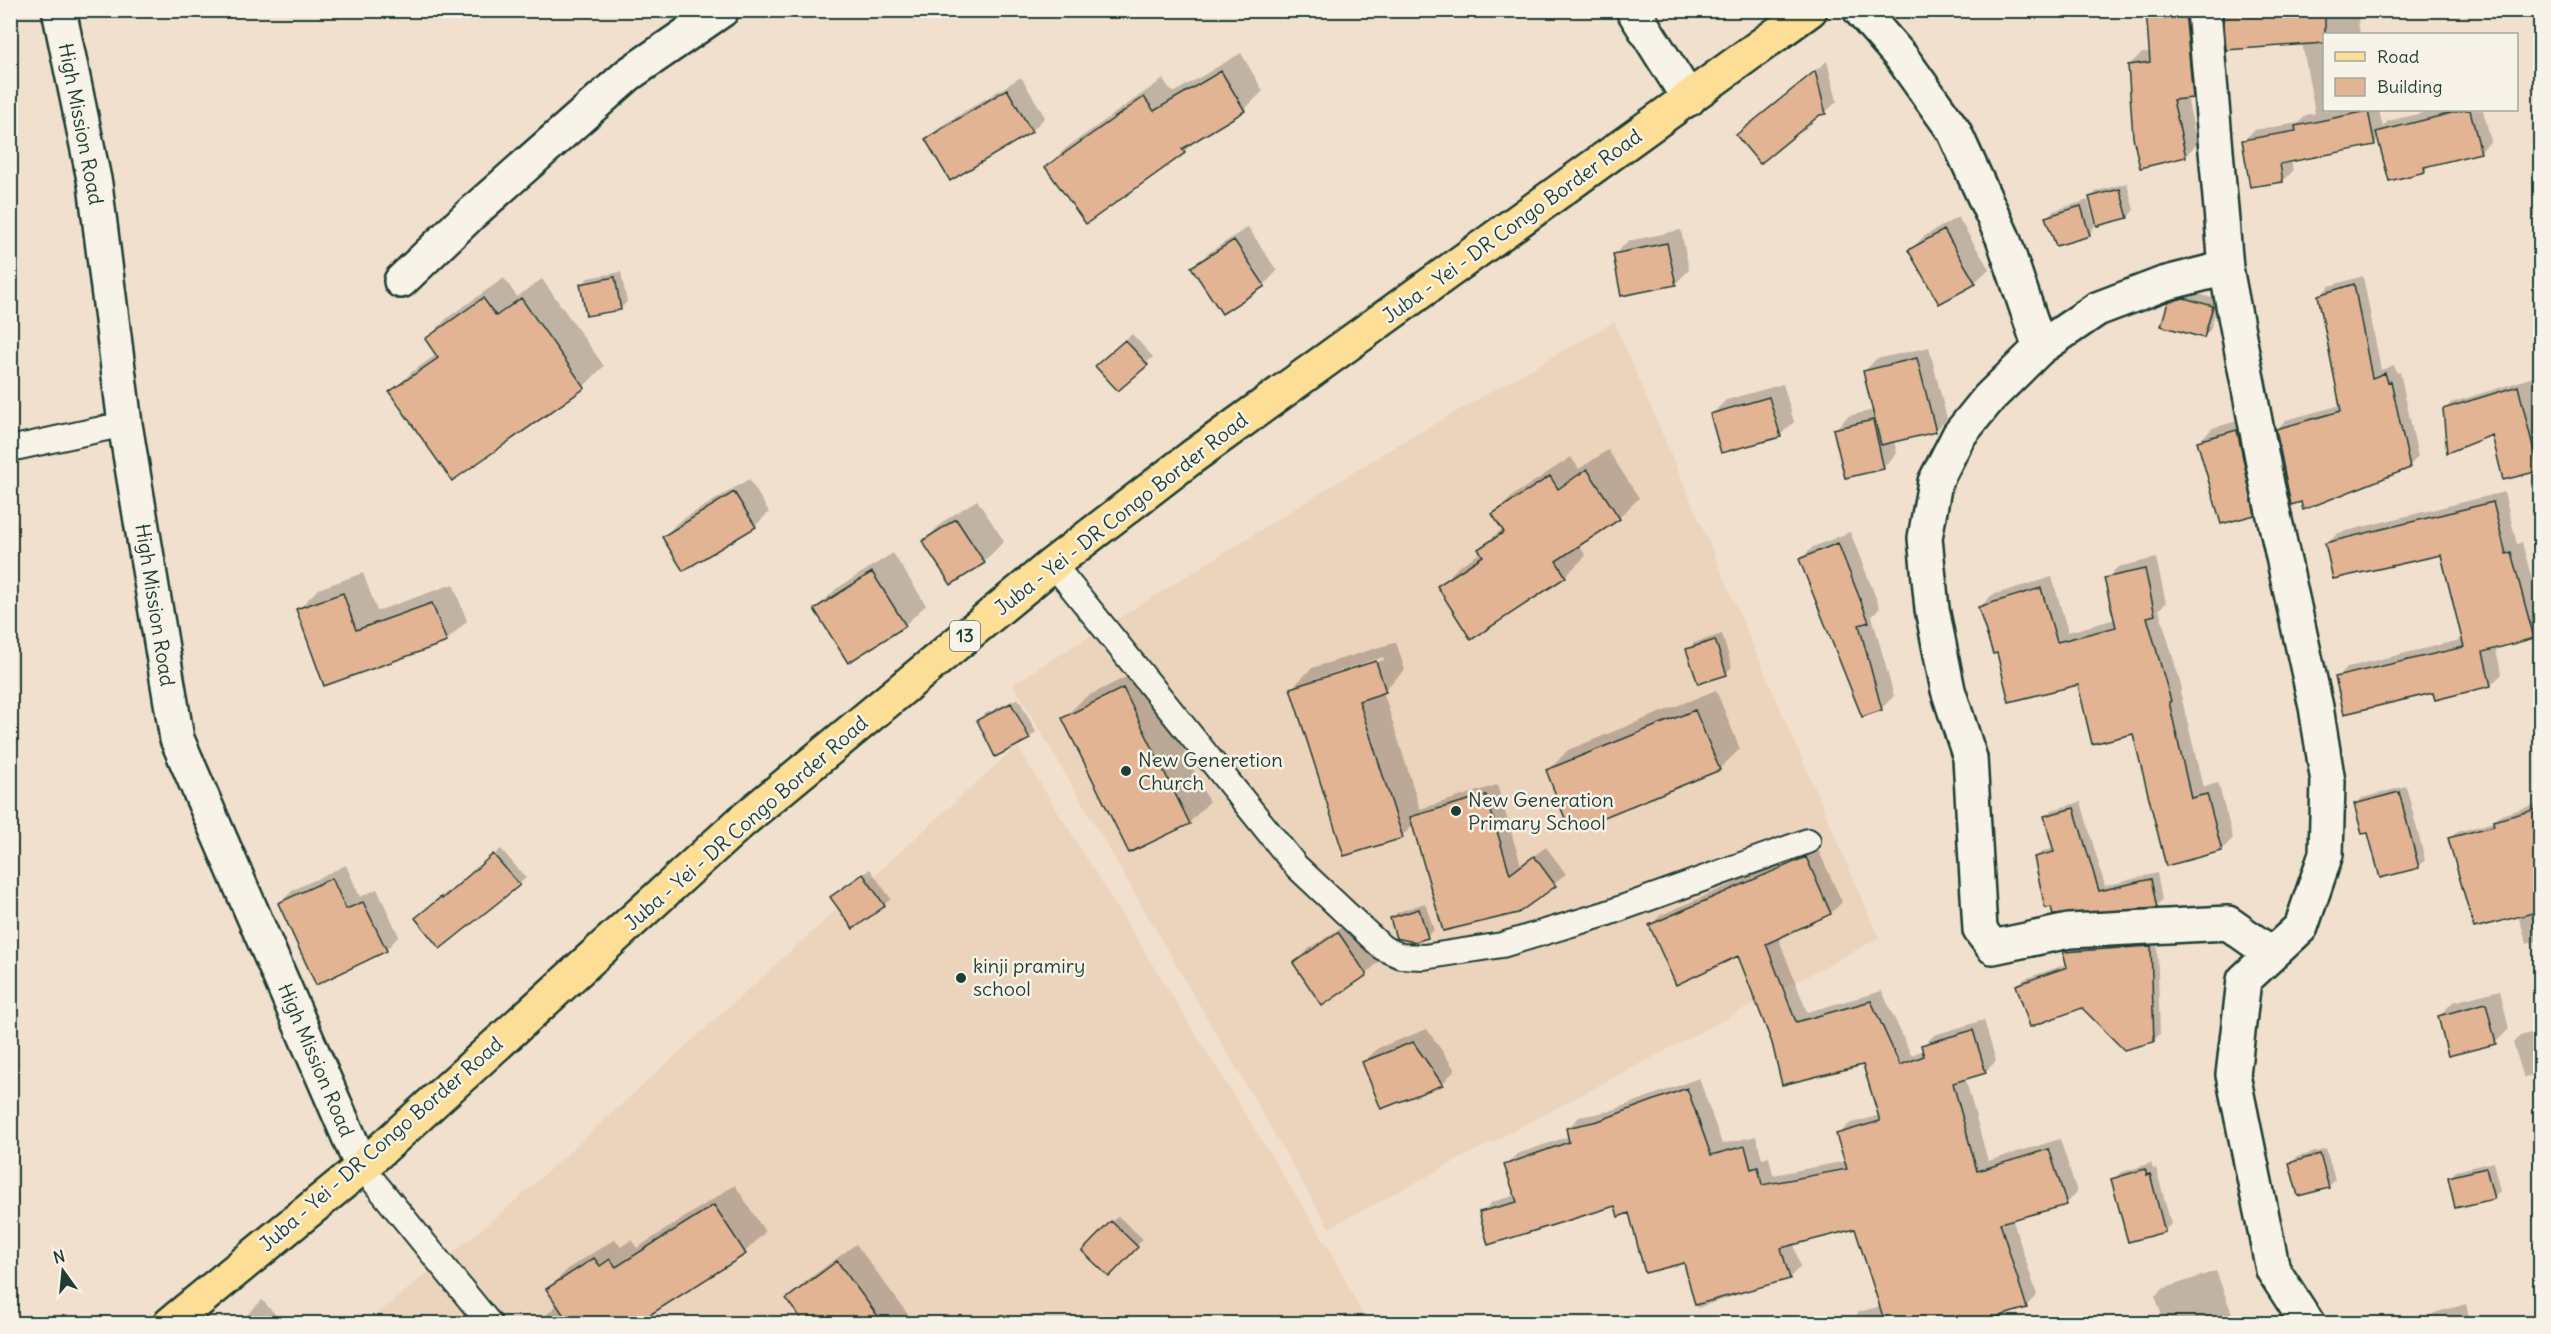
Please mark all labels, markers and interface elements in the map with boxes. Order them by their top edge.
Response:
legend [2323,33,2518,111]
street label: High Mission Road [54,41,109,207]
text: Road [2377,45,2420,68]
text: Building [2377,75,2442,98]
street label: Juba - Yei - DR Congo Border Road [1377,123,1646,328]
street label: Juba - Yei - DR Congo Border Road [989,407,1252,620]
street label: High Mission Road [130,522,181,688]
road number: 13 [950,621,980,651]
street label: Juba - Yei - DR Congo Border Road [619,710,873,935]
place label: New Generetion Church [1138,747,1283,795]
marker: New Generetion Church [1119,764,1133,778]
place label: New Generation Primary School [1468,787,1614,835]
marker: New Generation Primary School [1449,804,1463,818]
place label: kinji pramiry school [973,953,1085,1001]
marker: kinji pramiry school [954,971,968,985]
street label: High Mission Road [273,979,360,1140]
street label: Juba - Yei - DR Congo Border Road [254,1031,508,1256]
north arrow [33,1241,93,1301]
text: N [51,1245,67,1268]

